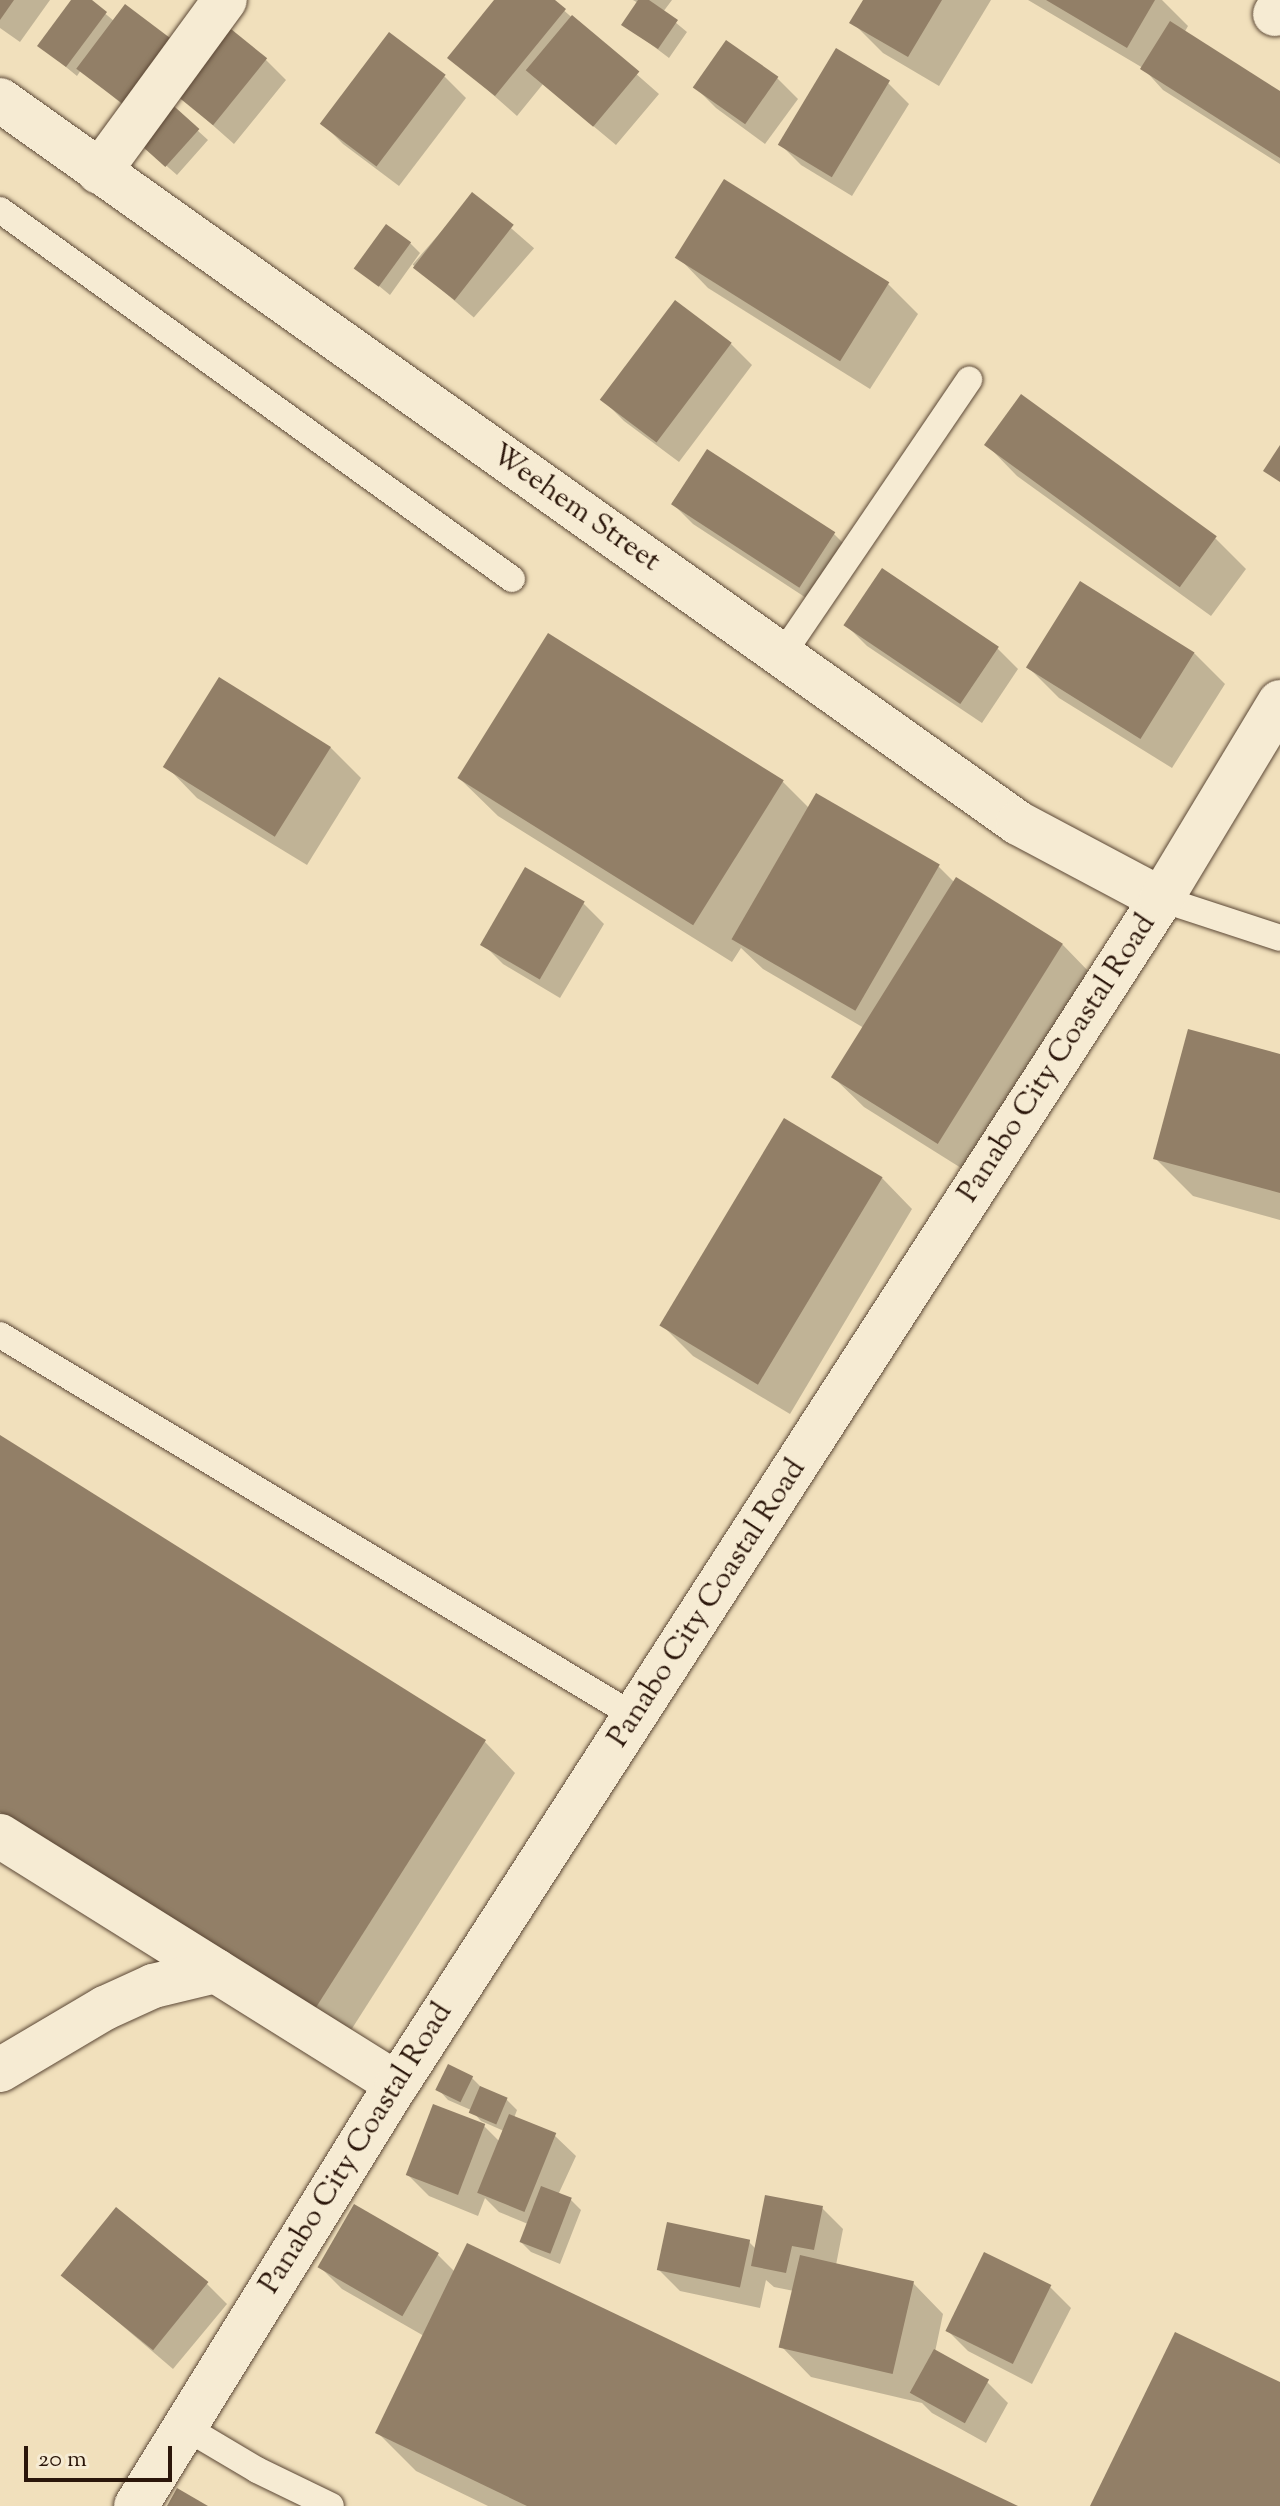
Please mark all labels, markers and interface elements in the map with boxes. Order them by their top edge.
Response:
street label: Weehem Street [484,437,666,581]
street label: Panabo City Coastal Road [951,908,1165,1210]
street label: Panabo City Coastal Road [601,1453,815,1755]
street label: Panabo City Coastal Road [253,1997,461,2301]
scale bar [28,2430,176,2480]
text: 20 m [38,2443,87,2477]

